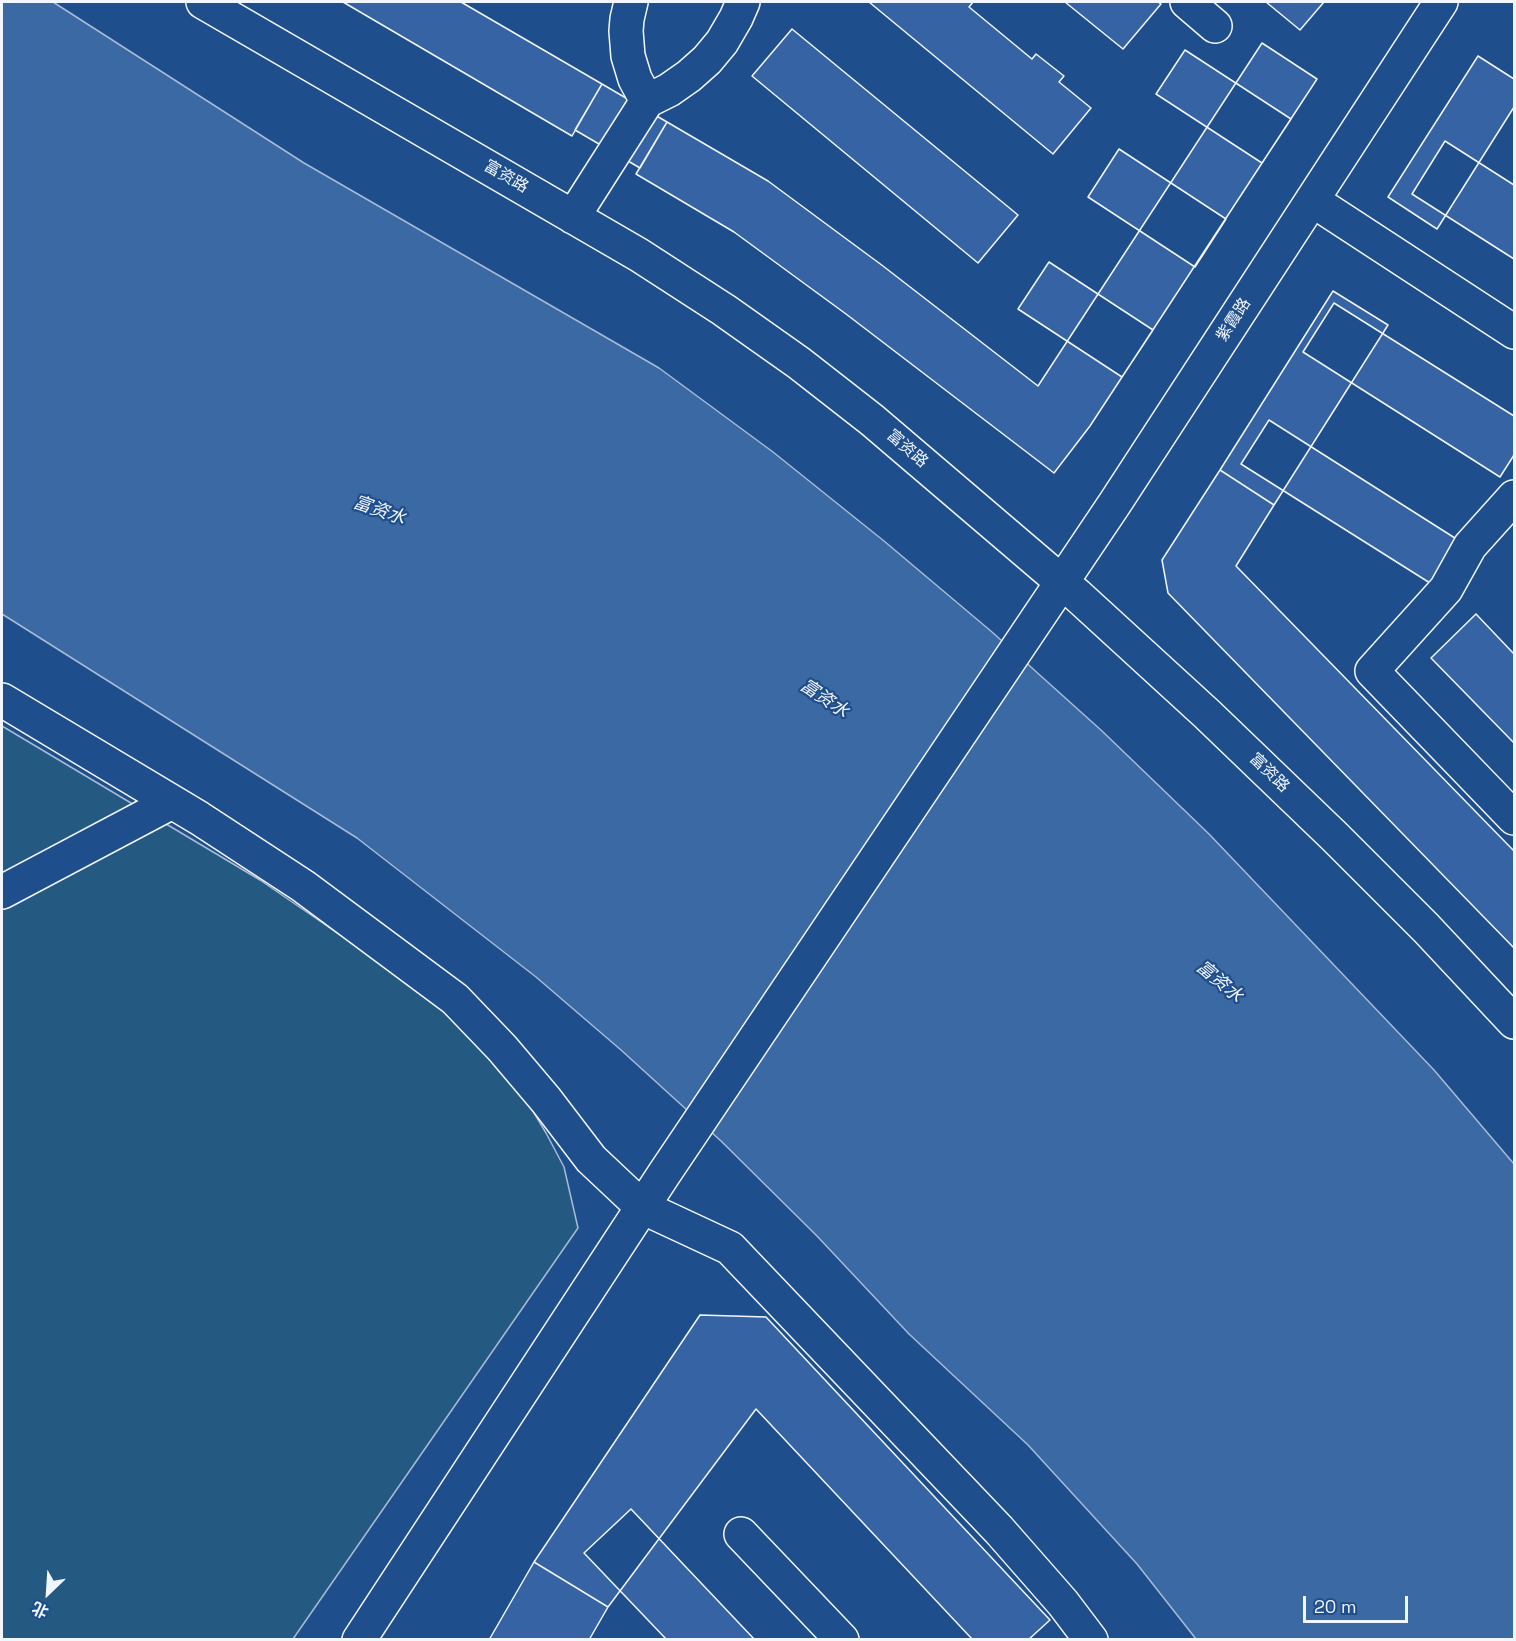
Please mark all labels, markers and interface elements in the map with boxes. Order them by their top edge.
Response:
street label: 富资路 [480,157,532,197]
street label: 紫霞路 [1213,295,1255,345]
street label: 富资路 [883,426,931,472]
water label: 富资水 [350,492,408,530]
water label: 富资水 [796,675,852,723]
street label: 富资路 [1245,749,1293,797]
water label: 富资水 [1191,956,1247,1008]
north arrow [18,1563,78,1623]
scale bar [1306,1584,1411,1622]
text: 20 m [1314,1595,1357,1618]
text: 北 [28,1597,52,1623]

